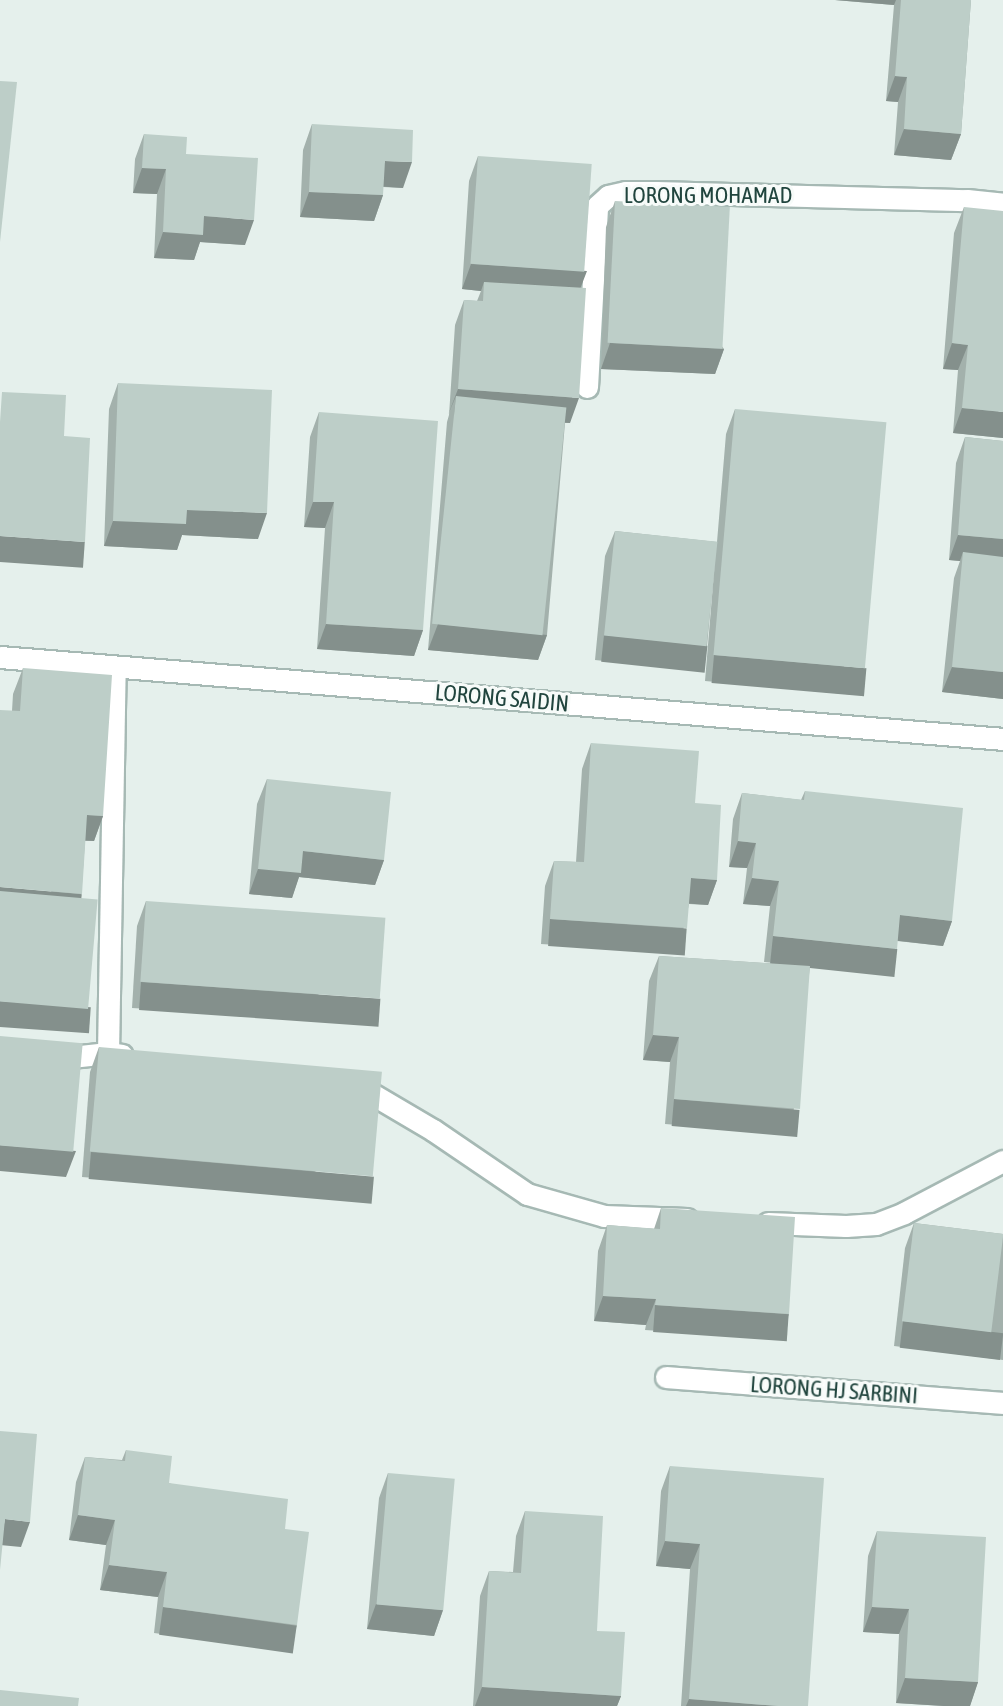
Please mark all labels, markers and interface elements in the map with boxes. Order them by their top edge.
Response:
street label: LORONG MOHAMAD [624,181,792,209]
street label: LORONG SAIDIN [434,678,570,718]
street label: LORONG HJ SARBINI [749,1370,919,1410]

